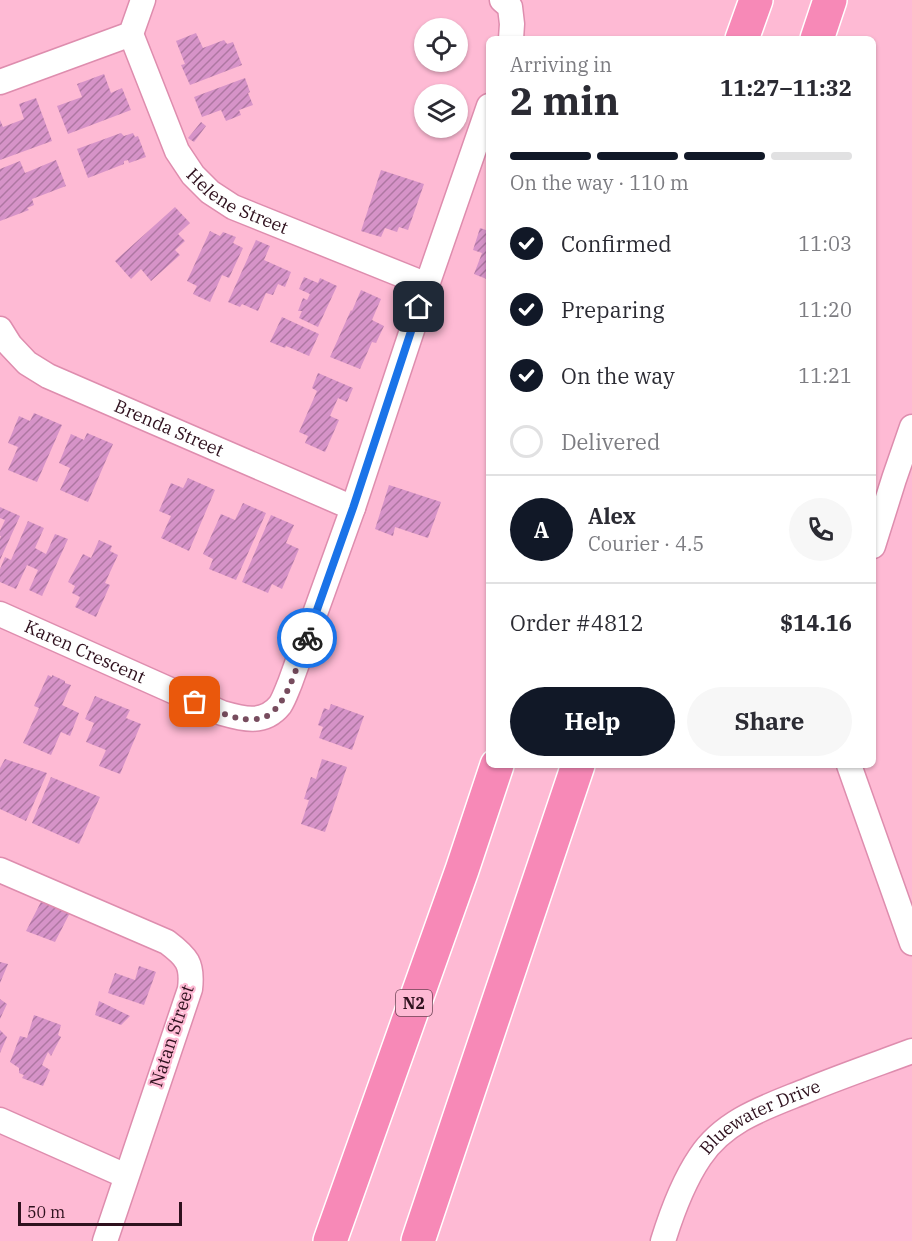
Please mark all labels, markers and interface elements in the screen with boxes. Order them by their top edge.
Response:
map controls [414,18,468,138]
button: locate [414,18,468,72]
text: Arriving in [510,51,612,78]
text: 11:27–11:32 [720,73,852,102]
text: 2 min [510,75,619,126]
button: layers [414,84,468,138]
street label: Helene Street [182,163,292,239]
text: On the way · 110 m [510,169,689,196]
icon: check [510,227,543,260]
text: Confirmed [561,229,672,258]
text: 11:03 [798,230,852,257]
pin [393,281,444,332]
icon: home [402,290,435,323]
icon: check [510,293,543,326]
text: Preparing [561,295,665,324]
text: 11:20 [798,296,852,323]
icon: check [510,359,543,392]
text: On the way [561,361,675,390]
text: 11:21 [798,362,852,389]
street label: Brenda Street [111,394,227,462]
text: Delivered [561,427,660,456]
button: phone [789,498,852,561]
text: Alex [588,501,636,530]
text: A [534,515,549,544]
text: Courier · 4.5 [588,530,704,557]
courier [277,608,337,668]
text: Order #4812 [510,608,644,637]
text: $14.16 [780,608,852,637]
street label: Karen Crescent [21,614,149,688]
icon: bike [291,622,324,655]
pin [169,676,220,727]
icon: bag [178,685,211,718]
button: Help [510,687,675,756]
button: Share [687,687,852,756]
street label: Natan Street [144,982,199,1090]
road number: N2 [396,990,432,1016]
street label: Bluewater Drive [694,1074,824,1159]
scale bar [18,1199,182,1226]
text: 50 m [27,1202,65,1222]

